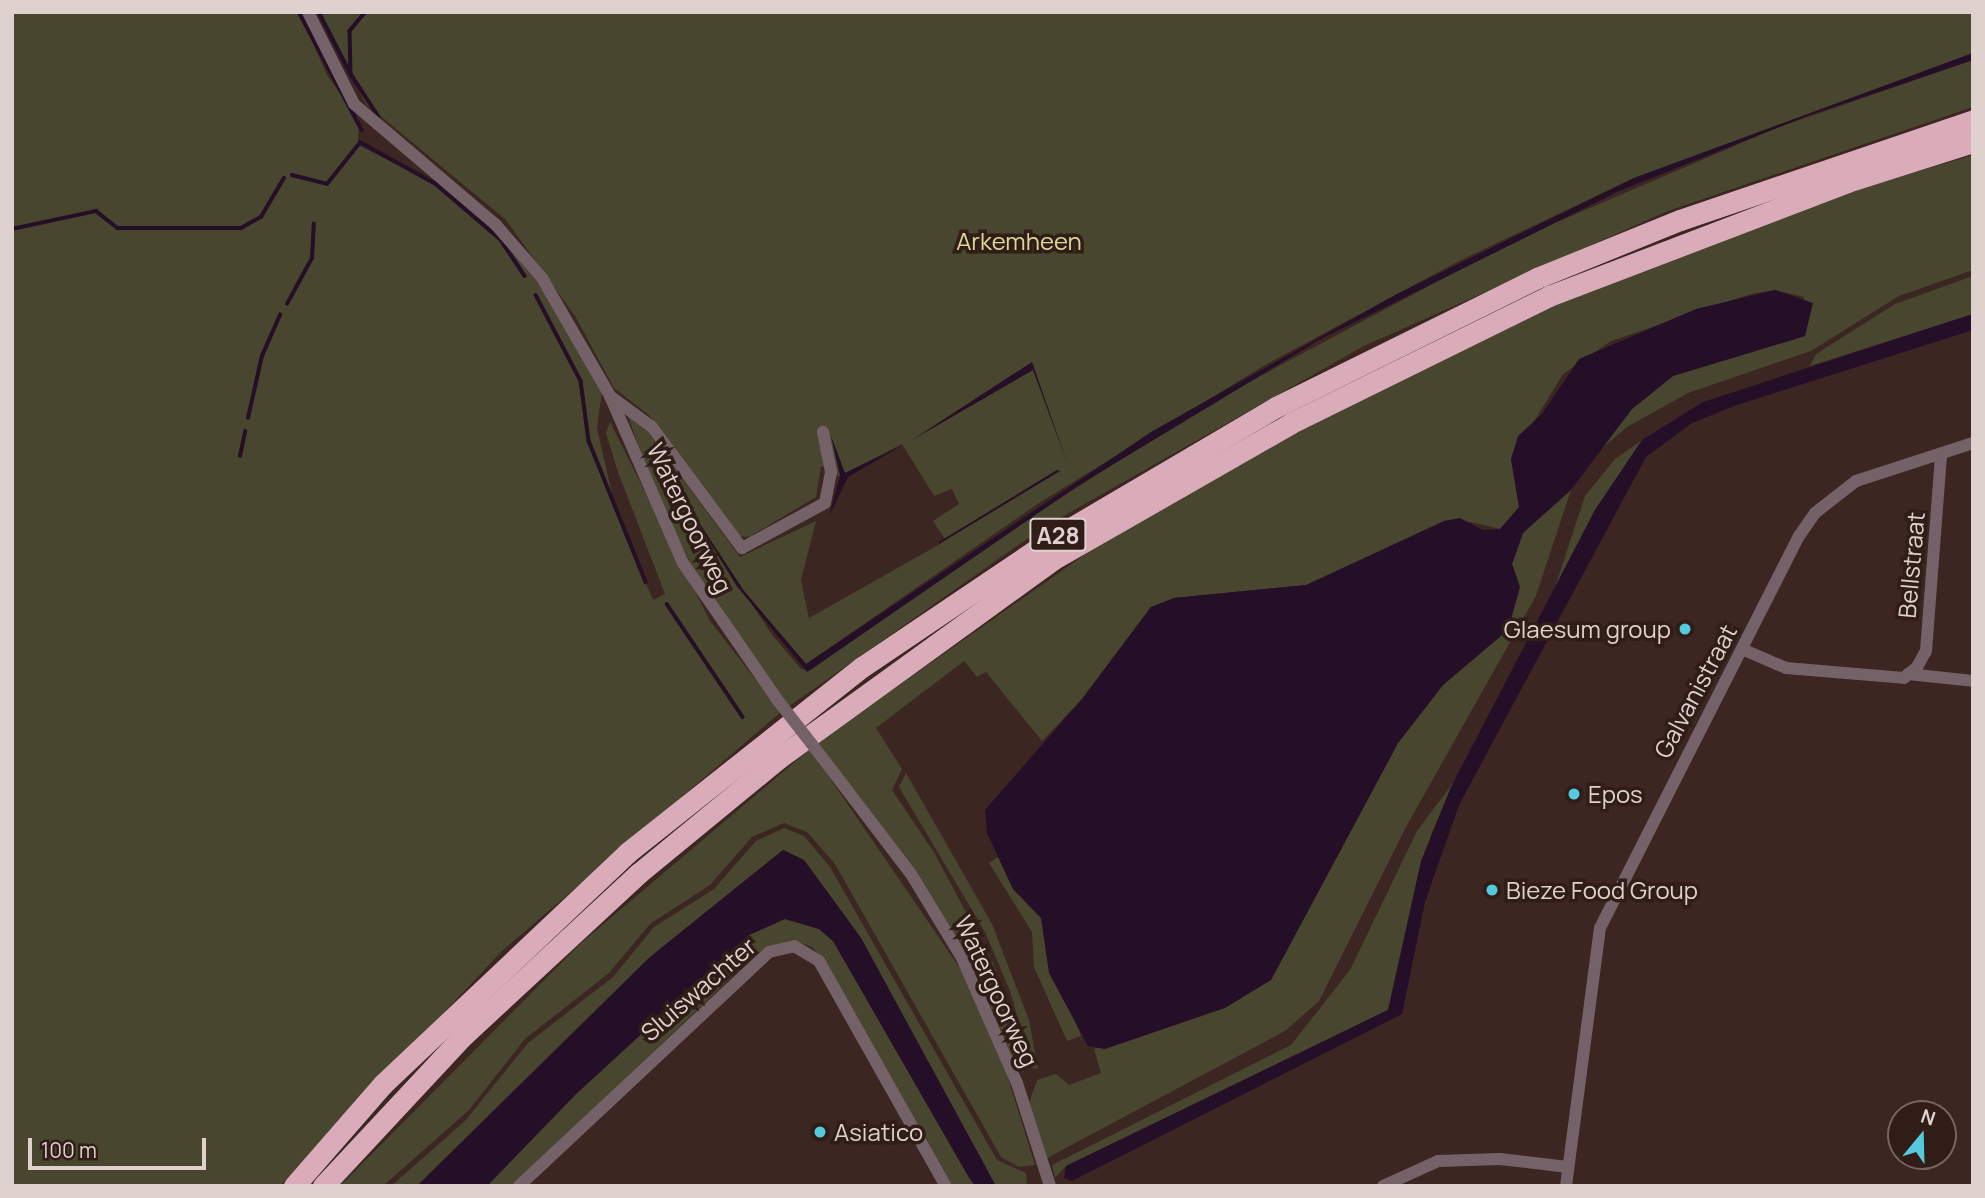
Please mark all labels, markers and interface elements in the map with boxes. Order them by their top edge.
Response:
park label: Arkemheen [956,227,1082,255]
street label: Watergoorweg [641,438,739,598]
street label: Bellstraat [1892,511,1930,619]
road number: A28 [1028,516,1088,554]
place label: Glaesum group [1504,615,1671,643]
street label: Galvanistraat [1648,619,1742,763]
marker: Glaesum group [1677,621,1693,637]
place label: Epos [1588,780,1643,808]
marker: Epos [1566,786,1582,802]
place label: Bieze Food Group [1506,876,1698,904]
marker: Bieze Food Group [1484,882,1500,898]
street label: Watergoorweg [949,911,1045,1071]
street label: Sluiswachter [635,931,761,1047]
north arrow [1887,1100,1957,1170]
text: N [1917,1103,1939,1132]
place label: Asiatico [834,1118,923,1146]
scale bar [32,1124,210,1168]
marker: Asiatico [812,1124,828,1140]
text: 100 m [41,1136,97,1164]

